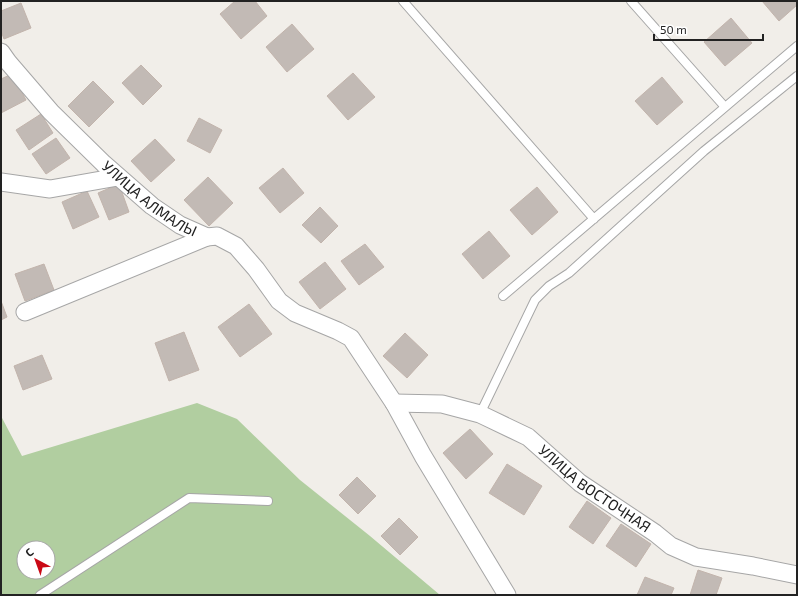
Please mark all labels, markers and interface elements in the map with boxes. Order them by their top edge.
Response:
scale bar [654,16,763,42]
text: 50 m [660,22,687,36]
street label: УЛИЦА АЛМАЛЫ [99,157,200,239]
street label: УЛИЦА ВОСТОЧНАЯ [535,441,654,536]
north arrow [16,540,56,580]
text: С [22,545,36,559]

